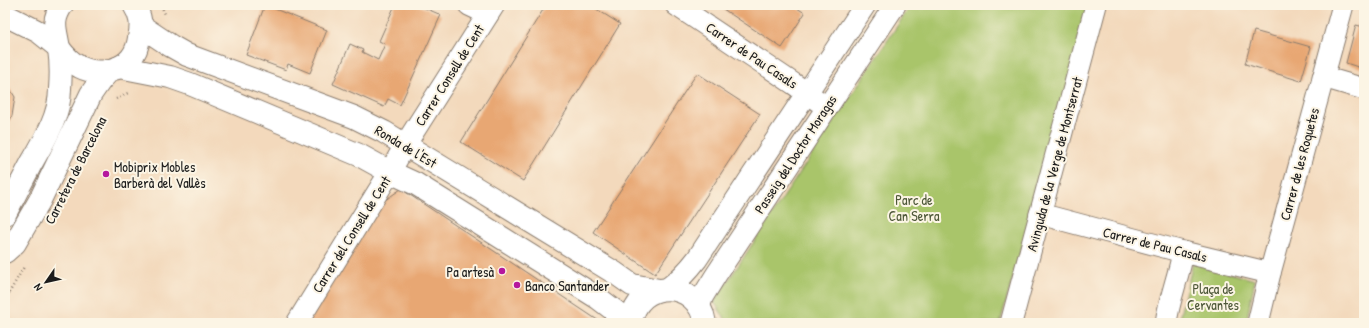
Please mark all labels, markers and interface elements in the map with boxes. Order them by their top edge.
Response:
street label: Carrer de Pau Casals [703,17,801,93]
street label: Carrer Consell de Cent [410,20,488,129]
street label: Avinguda de la Verge de Montserrat [1022,75,1087,254]
street label: Passeig del Doctor Moragas [749,91,841,218]
street label: Carrer de les Roquetes [1275,106,1324,223]
street label: Carretera de Barcelona [40,112,111,227]
street label: Ronda de l'Est [371,120,441,172]
place label: Mobiprix Mobles Barberà del Vallès [114,157,206,192]
marker: Mobiprix Mobles Barberà del Vallès [101,169,111,179]
street label: Carrer del Consell de Cent [307,172,395,296]
park label: Parc de Can Serra [889,190,940,225]
street label: Carrer de Pau Casals [1101,222,1209,266]
north arrow [26,262,66,302]
place label: Pa artesà [446,262,495,281]
marker: Pa artesà [497,266,507,276]
place label: Banco Santander [525,276,610,295]
park label: Plaça de Cervantes [1187,279,1239,314]
marker: Banco Santander [512,280,522,290]
text: N [30,281,45,294]

